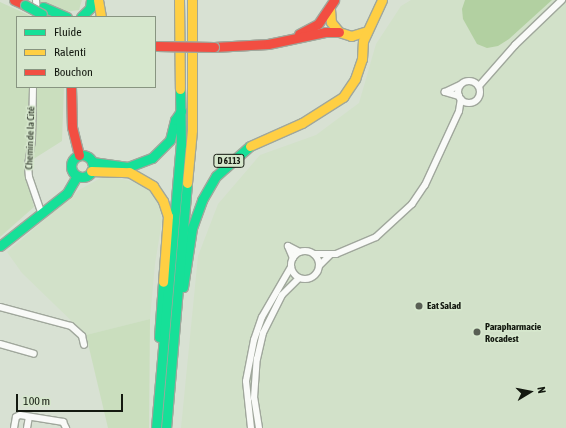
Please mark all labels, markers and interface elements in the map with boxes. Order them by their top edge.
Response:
legend [16,16,156,88]
text: Fluide [54,25,82,39]
text: Ralenti [54,45,86,59]
text: Bouchon [54,65,93,79]
street label: Chemin de la Cité [23,106,37,170]
road number: D 6113 [213,154,245,168]
place label: Eat Salad [427,300,461,312]
marker: Eat Salad [414,301,424,311]
place label: Parapharmacie Rocadest [485,320,541,344]
marker: Parapharmacie Rocadest [472,327,482,337]
north arrow [510,372,550,412]
scale bar [18,386,125,412]
text: N [535,386,548,394]
text: 100 m [23,394,50,408]

